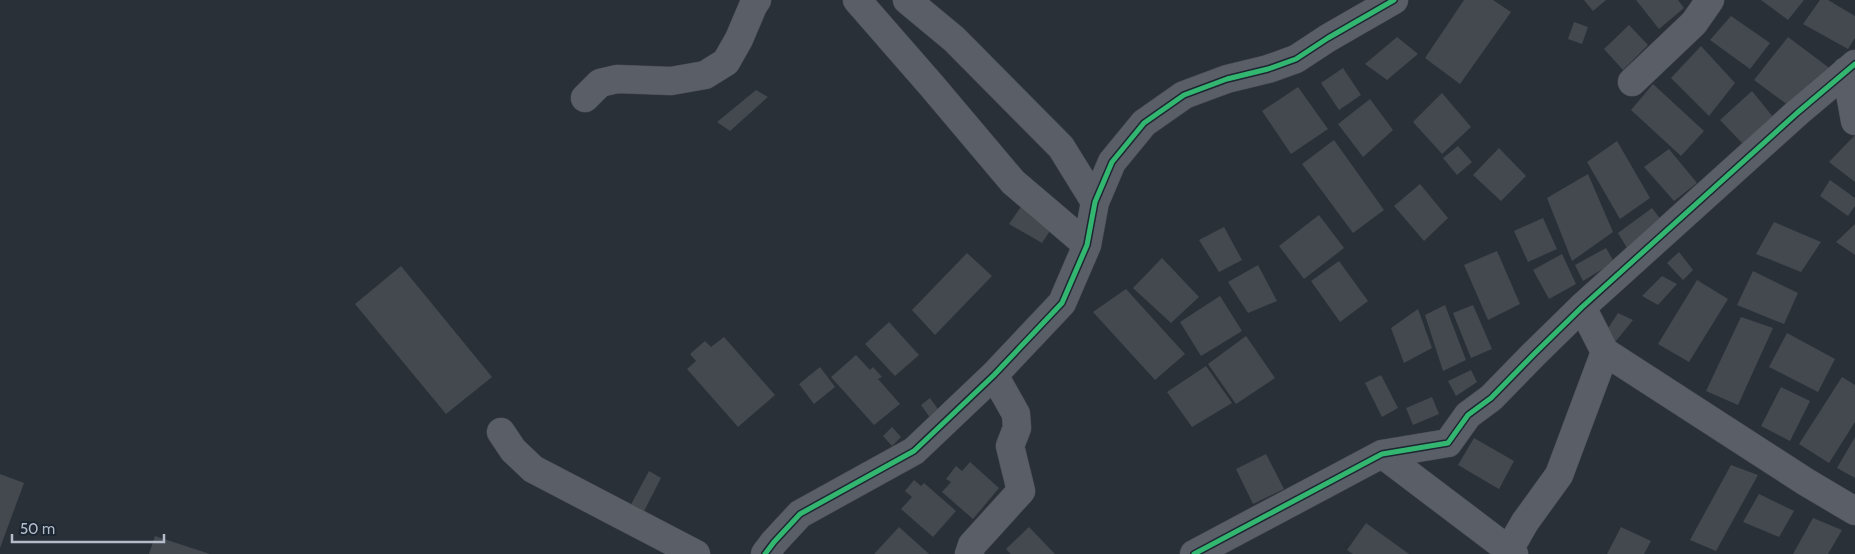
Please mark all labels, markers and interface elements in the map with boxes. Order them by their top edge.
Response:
scale bar [12,512,165,544]
text: 50 m [20,520,55,538]

